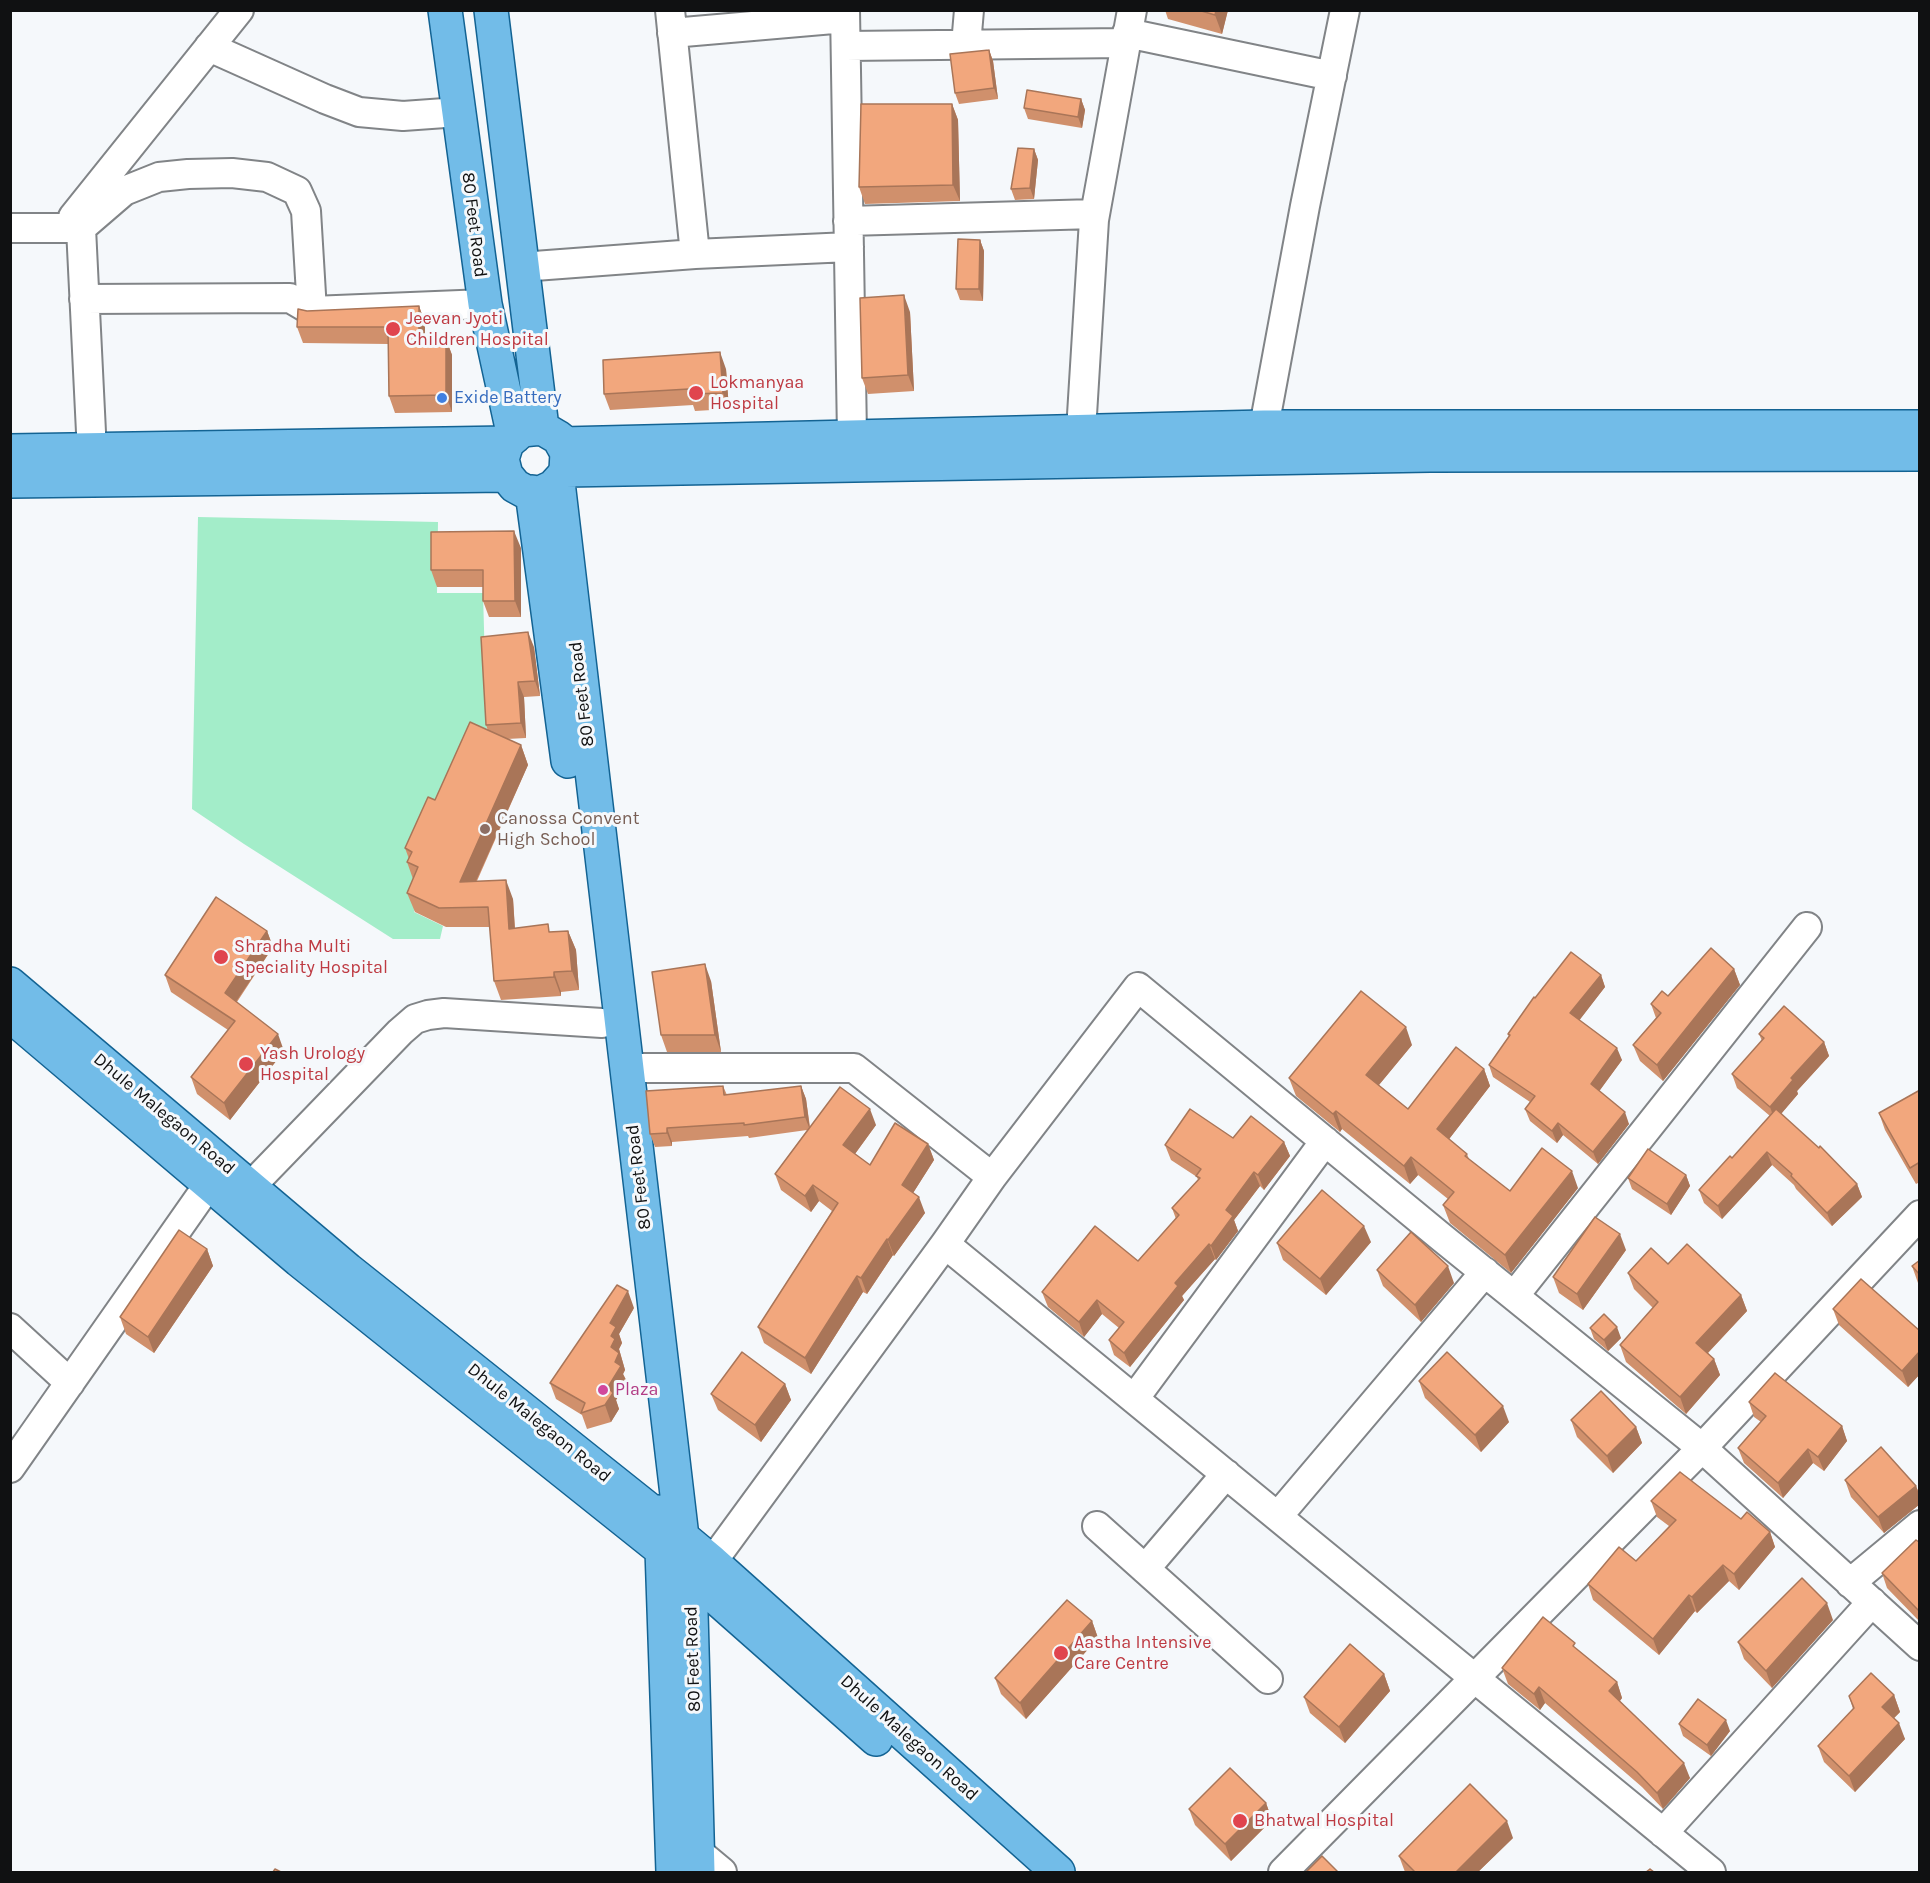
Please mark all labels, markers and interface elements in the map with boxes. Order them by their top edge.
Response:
street label: 80 Feet Road [457,171,491,279]
place label: Jeevan Jyoti Children Hospital [406,308,549,350]
marker: Jeevan Jyoti Children Hospital [384,320,402,338]
place label: Lokmanyaa Hospital [710,372,804,415]
marker: Lokmanyaa Hospital [687,384,705,402]
place label: Exide Battery [454,387,562,409]
marker: Exide Battery [435,391,449,405]
street label: 80 Feet Road [565,640,599,748]
place label: Canossa Convent High School [497,808,639,850]
marker: Canossa Convent High School [478,822,492,836]
place label: Shradha Multi Speciality Hospital [234,936,388,978]
marker: Shradha Multi Speciality Hospital [212,948,230,966]
place label: Yash Urology Hospital [260,1043,365,1086]
street label: Dhule Malegaon Road [89,1048,239,1180]
marker: Yash Urology Hospital [237,1055,255,1073]
street label: 80 Feet Road [622,1123,656,1231]
street label: Dhule Malegaon Road [463,1359,615,1487]
place label: Plaza [615,1379,658,1401]
marker: Plaza [596,1383,610,1397]
street label: 80 Feet Road [680,1606,706,1712]
place label: Aastha Intensive Care Centre [1074,1632,1211,1674]
marker: Aastha Intensive Care Centre [1052,1644,1070,1662]
street label: Dhule Malegaon Road [836,1670,982,1806]
place label: Bhatwal Hospital [1254,1810,1394,1832]
marker: Bhatwal Hospital [1231,1812,1249,1830]

